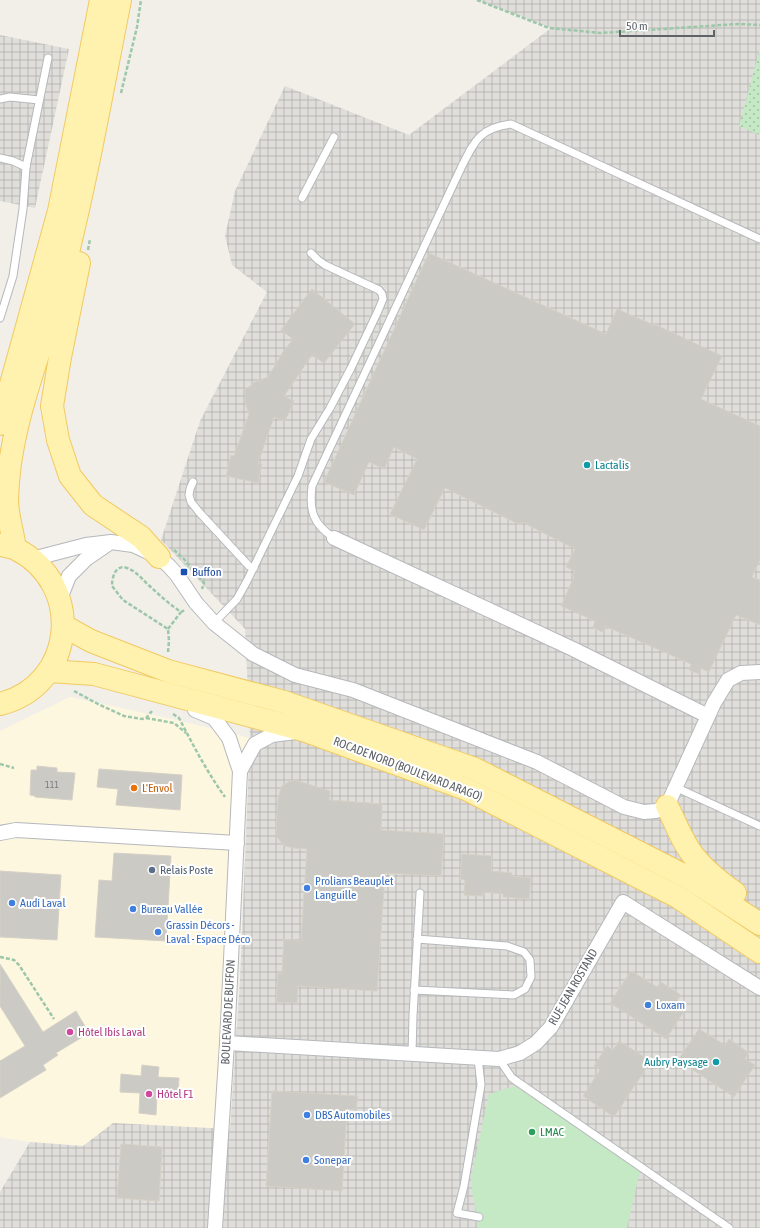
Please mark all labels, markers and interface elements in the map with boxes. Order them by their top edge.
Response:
scale bar [620,12,714,38]
text: 50 m [626,19,648,33]
place label: Lactalis [595,458,629,472]
marker: Lactalis [582,460,592,470]
place label: Buffon [192,565,221,579]
marker: Buffon [179,567,189,577]
street label: ROCADE NORD (BOULEVARD ARAGO) [332,734,485,804]
house number: 111 [45,779,59,790]
place label: L'Envol [142,781,173,795]
marker: L'Envol [129,783,139,793]
place label: Relais Poste [160,863,213,877]
marker: Relais Poste [147,865,157,875]
place label: Prolians Beauplet Languille [315,874,394,902]
marker: Prolians Beauplet Languille [302,883,312,893]
place label: Audi Laval [20,896,66,910]
marker: Audi Laval [7,898,17,908]
place label: Bureau Vallée [141,902,203,916]
marker: Bureau Vallée [128,904,138,914]
place label: Grassin Décors - Laval - Espace Déco [166,918,251,946]
marker: Grassin Décors - Laval - Espace Déco [153,927,163,937]
street label: RUE JEAN ROSTAND [545,946,601,1028]
street label: BOULEVARD DE BUFFON [218,959,238,1065]
place label: Loxam [656,998,685,1012]
marker: Loxam [643,1000,653,1010]
place label: Hôtel Ibis Laval [78,1025,146,1039]
marker: Hôtel Ibis Laval [65,1027,75,1037]
place label: Aubry Paysage [644,1055,708,1069]
marker: Aubry Paysage [711,1057,721,1067]
place label: Hôtel F1 [157,1087,194,1101]
marker: Hôtel F1 [144,1089,154,1099]
place label: DBS Automobiles [315,1108,390,1122]
marker: DBS Automobiles [302,1110,312,1120]
place label: LMAC [540,1125,565,1139]
marker: LMAC [527,1127,537,1137]
place label: Sonepar [314,1153,351,1167]
marker: Sonepar [301,1155,311,1165]

